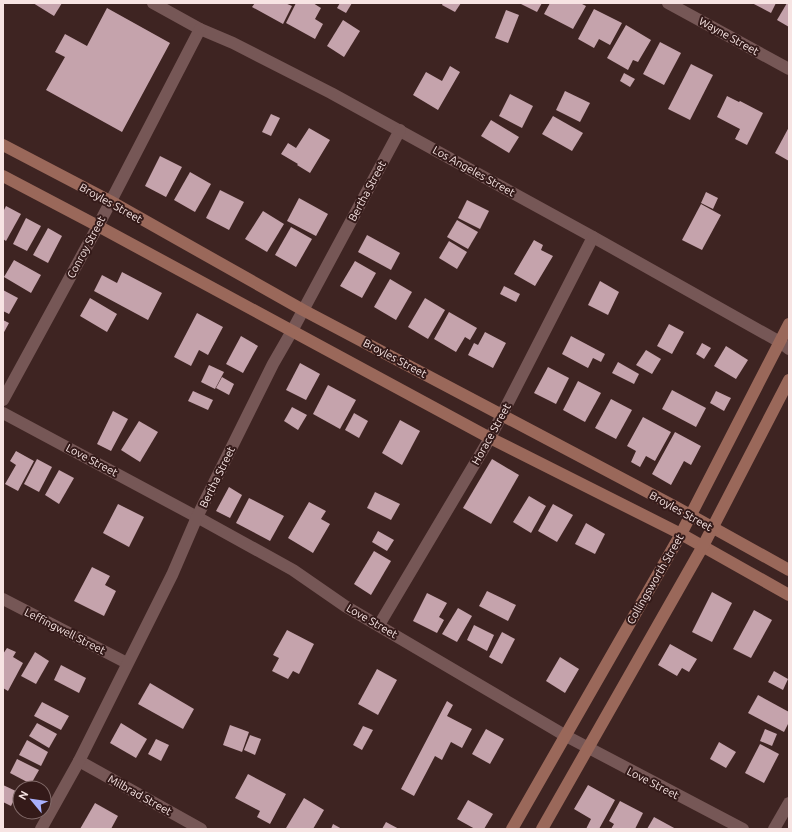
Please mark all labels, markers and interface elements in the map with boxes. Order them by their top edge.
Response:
street label: Wayne Street [697,15,762,58]
street label: Los Angeles Street [431,143,518,199]
street label: Bertha Street [346,158,388,223]
street label: Broyles Street [78,181,145,225]
street label: Conroy Street [65,213,108,280]
street label: Broyles Street [361,336,429,380]
street label: Horace Street [469,401,513,467]
street label: Love Street [64,441,120,479]
street label: Bertha Street [197,444,237,510]
street label: Broyles Street [648,489,715,533]
street label: Collingsworth Street [624,531,686,626]
street label: Love Street [344,602,400,641]
street label: Leffingwell Street [23,605,108,657]
street label: Love Street [625,765,682,802]
street label: Milbrad Street [106,773,175,818]
north arrow [12,780,52,820]
text: N [16,789,30,802]

